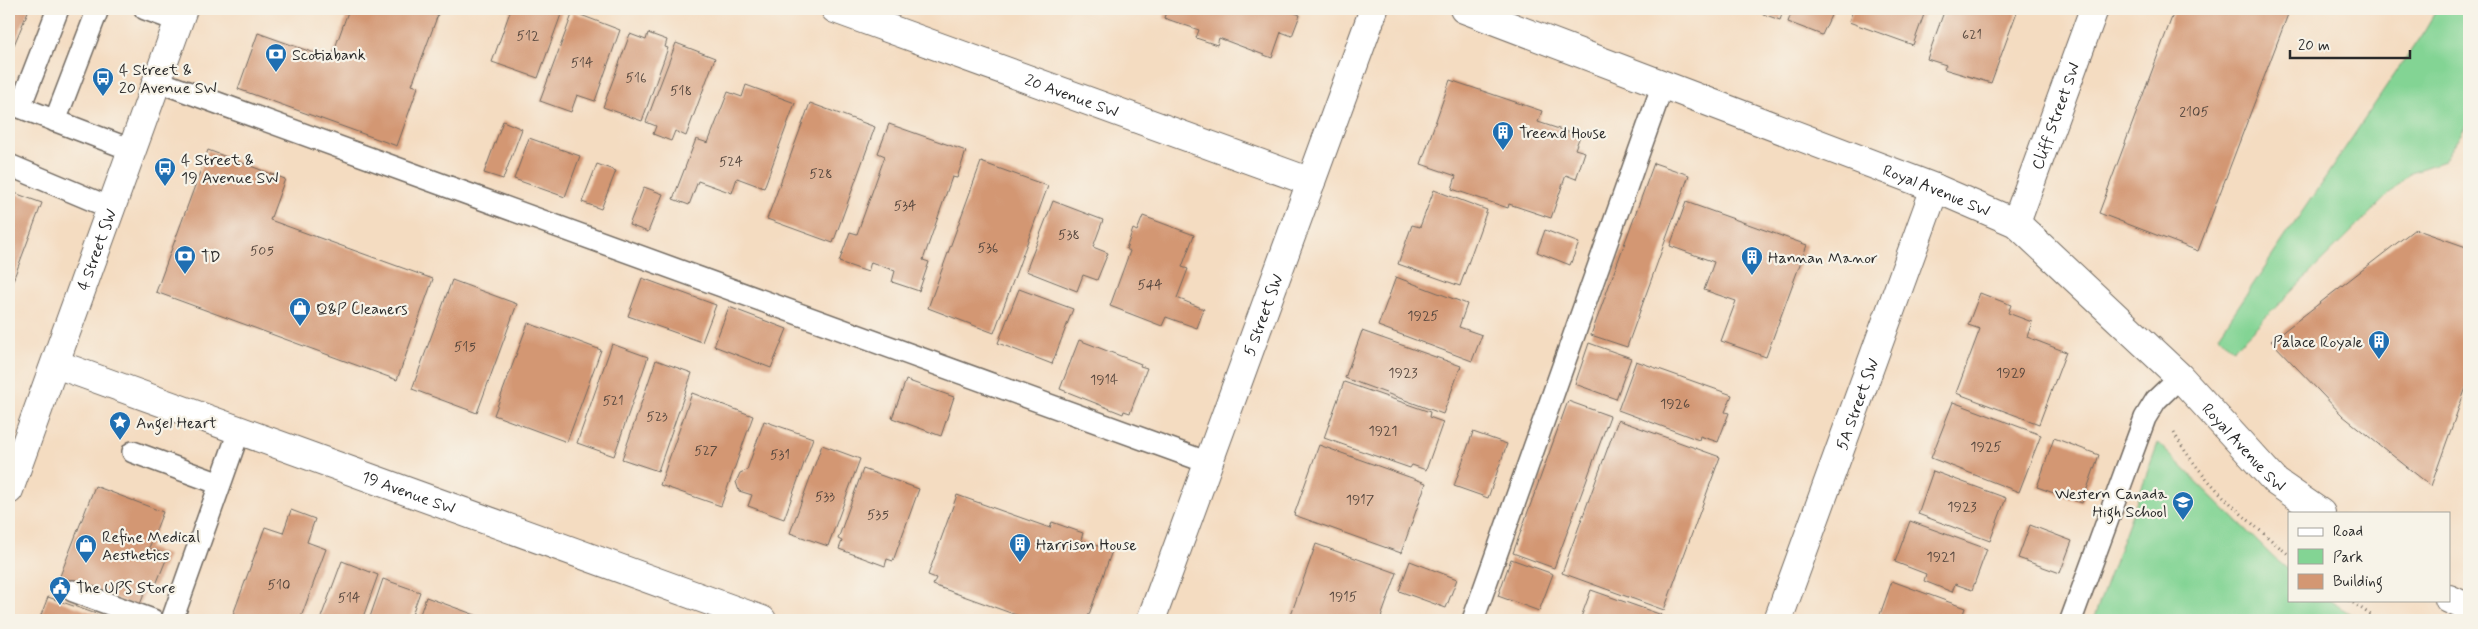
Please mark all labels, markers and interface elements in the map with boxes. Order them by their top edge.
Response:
house number: 621 [1962,26,1982,44]
house number: 512 [517,27,539,45]
scale bar [2290,28,2410,60]
text: 20 m [2298,36,2330,56]
bank icon: Scotiabank [264,42,288,73]
place label: Scotiabank [292,45,366,66]
house number: 514 [571,54,593,72]
place label: 4 Street & 20 Avenue SW [119,60,217,99]
street label: Cliff Street SW [2027,60,2086,173]
bus stop icon: 4 Street & 20 Avenue SW [91,66,115,97]
house number: 516 [625,69,647,87]
street label: 20 Avenue SW [1022,70,1121,123]
house number: 518 [670,82,692,100]
house number: 2105 [2179,103,2209,121]
building icon: Treend House [1491,120,1515,151]
place label: Treend House [1519,123,1607,144]
place label: 4 Street & 19 Avenue SW [181,150,279,189]
house number: 524 [719,153,743,171]
bus stop icon: 4 Street & 19 Avenue SW [153,156,177,187]
street label: Royal Avenue SW [1880,160,1993,222]
house number: 528 [809,165,833,183]
house number: 534 [894,197,916,215]
street label: 4 Street SW [73,206,122,293]
house number: 538 [1058,226,1080,244]
house number: 536 [978,239,998,257]
house number: 505 [250,242,274,260]
bank icon: TD [173,244,197,275]
building icon: Hannan Manor [1740,245,1764,276]
place label: TD [201,247,221,268]
place label: Hannan Manor [1768,248,1878,269]
street label: 5 Street SW [1239,271,1288,359]
house number: 544 [1137,276,1163,294]
shop icon: Q&P Cleaners [288,296,312,327]
place label: Q&P Cleaners [316,299,408,320]
house number: 1925 [1407,307,1439,325]
building icon: Palace Royale [2367,329,2391,360]
place label: Palace Royale [2273,332,2363,353]
house number: 515 [454,338,476,356]
street label: 5A Street SW [1832,356,1884,453]
house number: 1923 [1388,364,1418,382]
house number: 1929 [1996,364,2026,382]
house number: 1914 [1090,371,1118,389]
house number: 521 [602,392,624,410]
house number: 1926 [1660,395,1690,413]
street label: Royal Avenue SW [2197,399,2289,497]
house number: 523 [646,408,668,426]
place icon: Angel Heart [108,410,132,441]
place label: Angel Heart [136,413,217,435]
house number: 1921 [1368,422,1398,440]
house number: 1925 [1970,438,2002,456]
house number: 527 [694,442,718,460]
house number: 531 [770,446,790,464]
street label: 19 Avenue SW [359,467,458,520]
place label: Western Canada High School [2055,484,2167,524]
house number: 533 [815,488,835,506]
school or university icon: Western Canada High School [2171,490,2195,521]
house number: 1917 [1346,491,1375,509]
house number: 1923 [1947,498,1977,516]
house number: 535 [867,506,889,524]
legend [2288,512,2450,602]
text: Road [2333,522,2363,542]
place label: Refine Medical Aesthetics [102,527,200,566]
building icon: Harrison House [1008,532,1032,563]
shop icon: Refine Medical Aesthetics [74,533,98,564]
place label: Harrison House [1036,535,1137,556]
house number: 1921 [1926,548,1956,566]
text: Park [2333,548,2363,568]
text: Building [2333,572,2383,593]
public building icon: The UPS Store [48,575,72,606]
house number: 510 [268,576,290,594]
place label: The UPS Store [76,578,175,599]
house number: 1915 [1329,588,1357,606]
house number: 514 [338,589,360,607]

